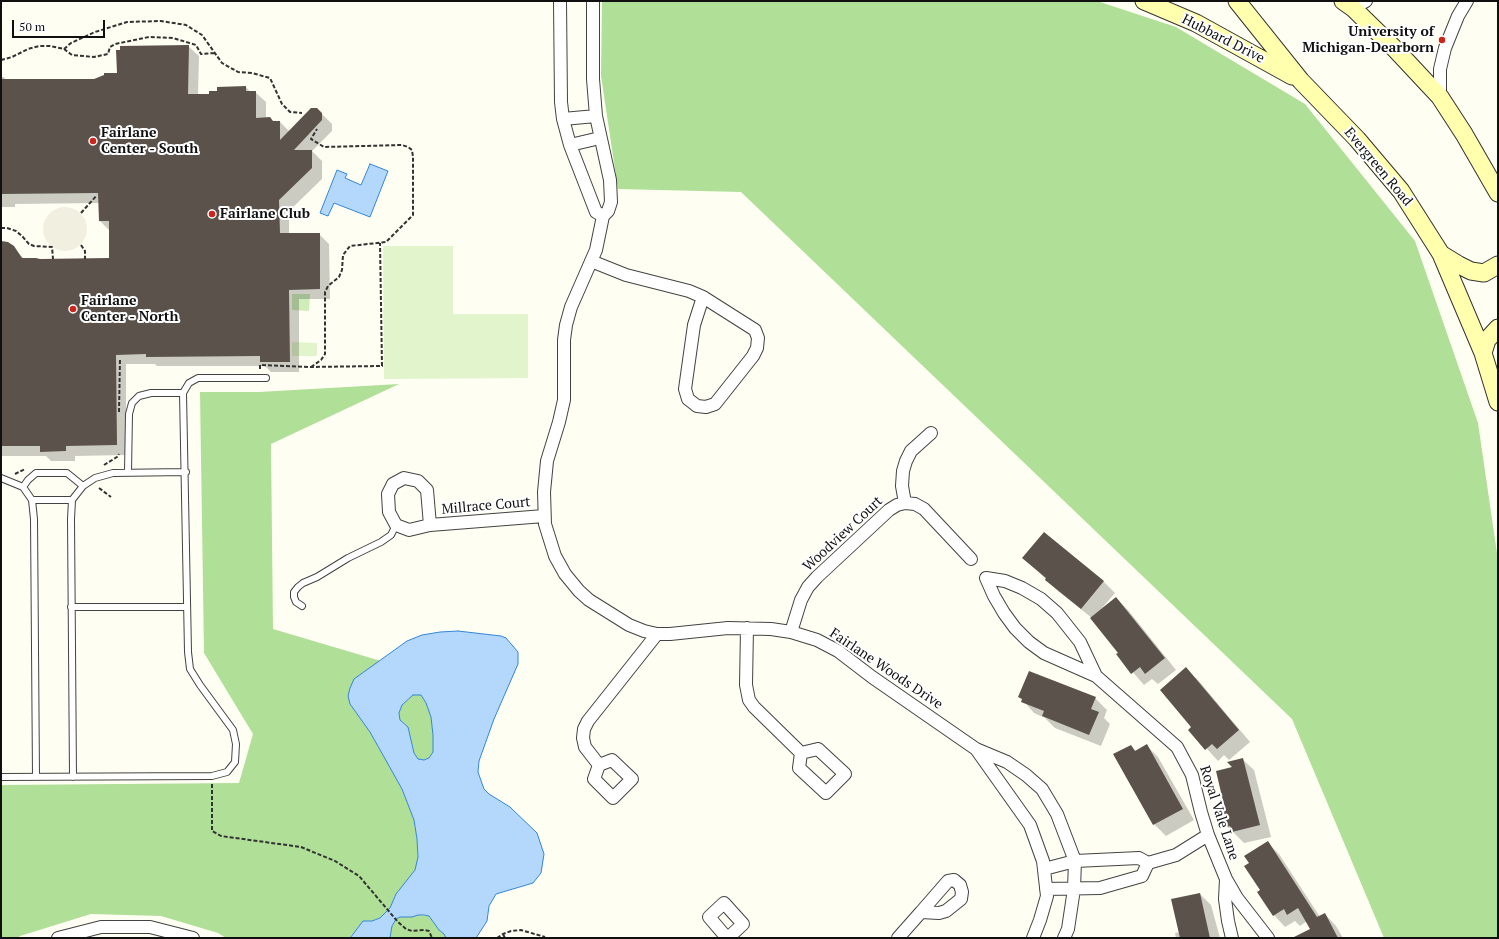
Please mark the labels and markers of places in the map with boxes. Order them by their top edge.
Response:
place label: University of Michigan-Dearborn [1302,24,1434,56]
marker: University of Michigan-Dearborn [1437,35,1447,45]
place label: Fairlane Center - South [101,125,198,158]
marker: Fairlane Center - South [88,136,98,146]
place label: Fairlane Club [220,206,310,222]
marker: Fairlane Club [207,209,217,219]
place label: Fairlane Center - North [81,293,178,326]
marker: Fairlane Center - North [68,304,78,314]

